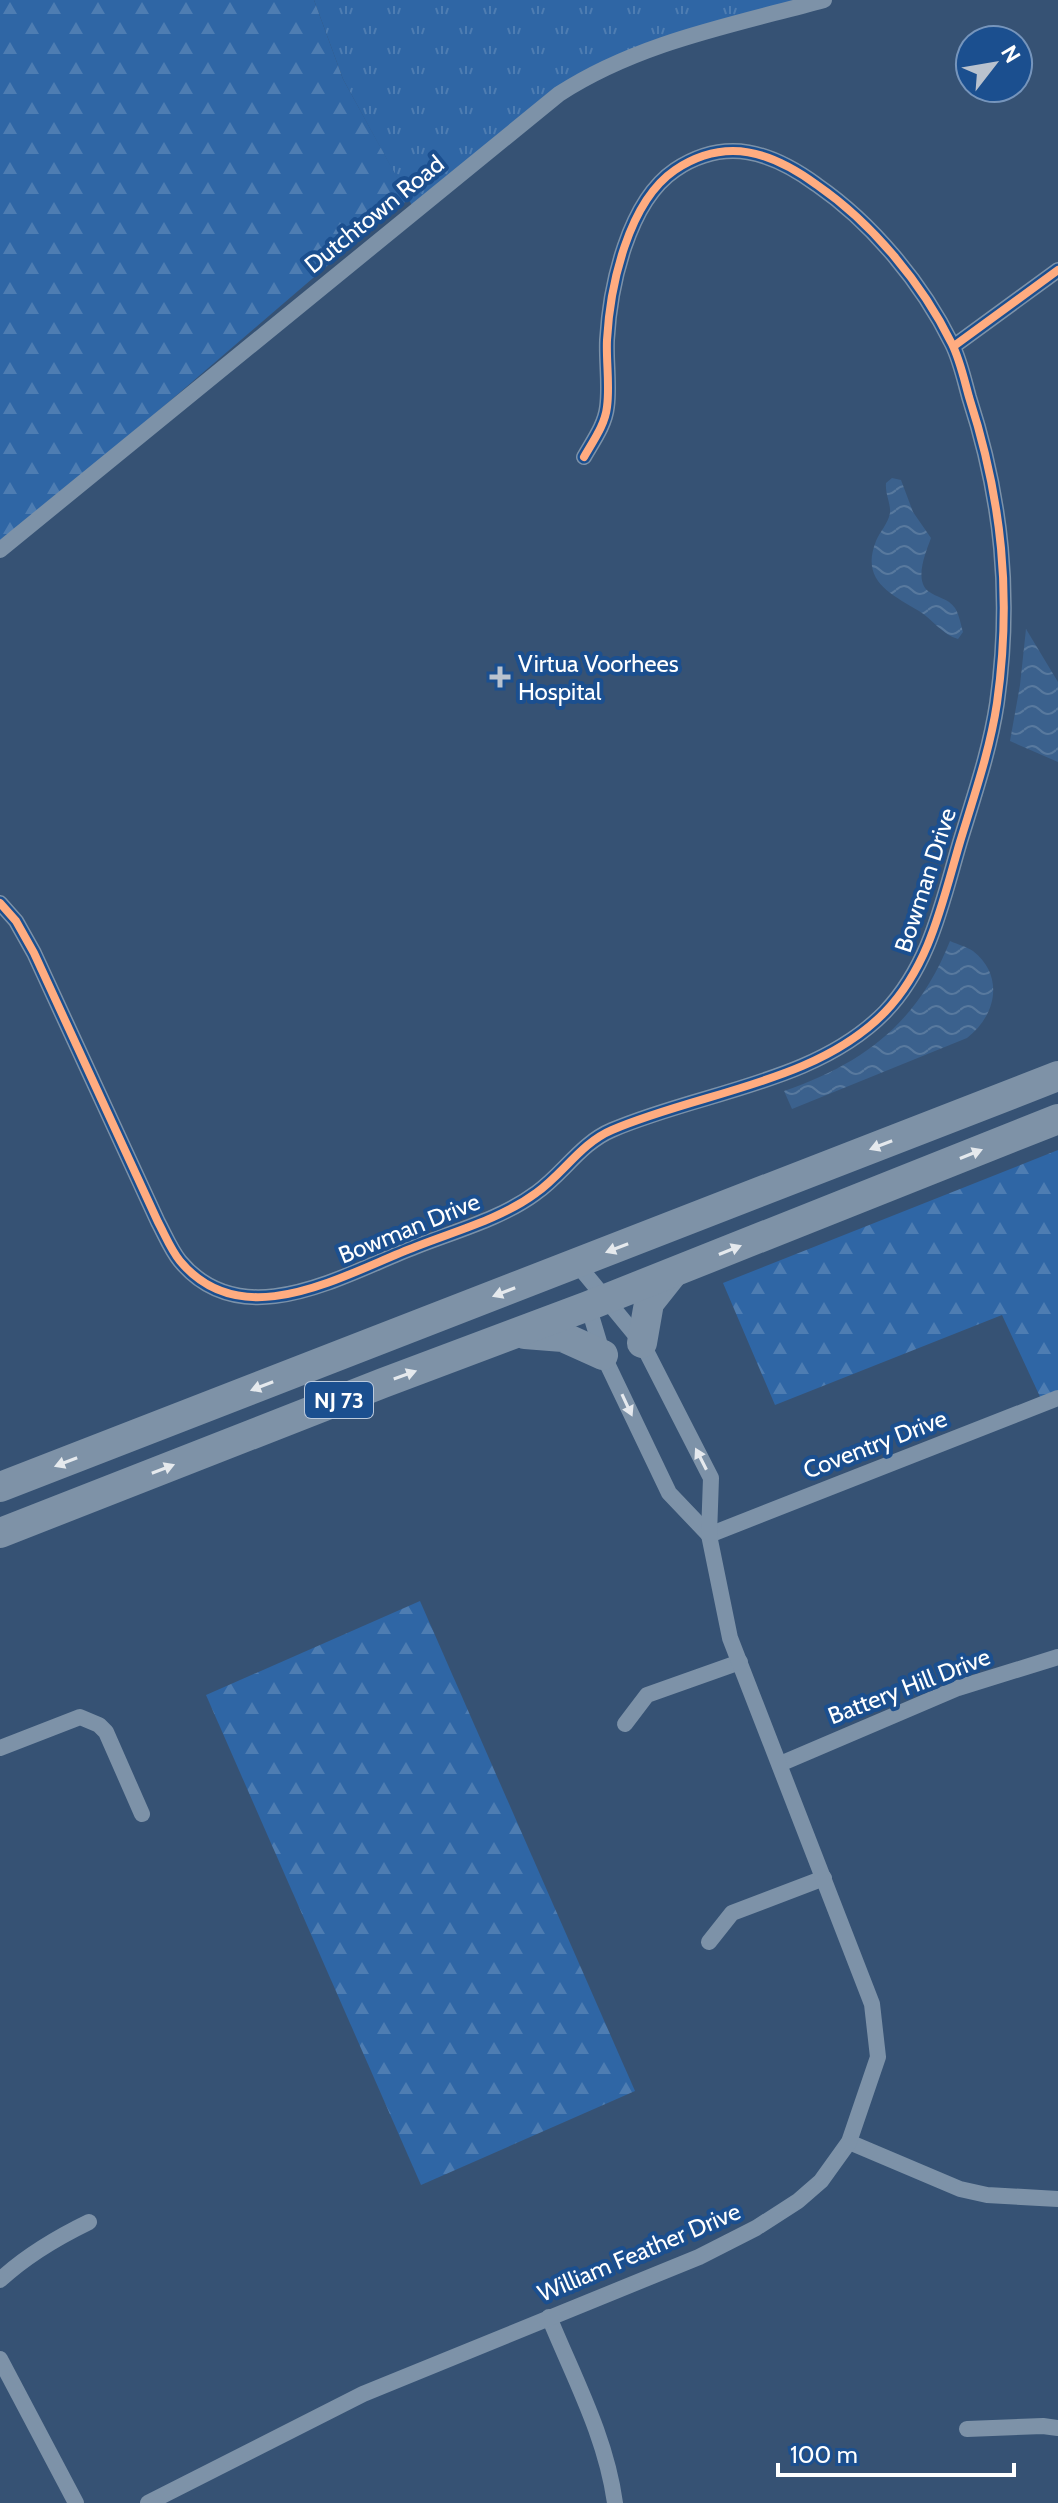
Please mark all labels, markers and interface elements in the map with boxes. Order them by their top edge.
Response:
north arrow [954,24,1034,104]
text: N [995,40,1026,68]
street label: Dutchtown Road [298,149,450,279]
place label: Virtua Voorhees Hospital [518,649,679,706]
marker: Virtua Voorhees Hospital [489,666,511,688]
street label: Bowman Drive [888,804,962,956]
one-way arrow [869,1139,893,1152]
one-way arrow [959,1147,983,1160]
street label: Bowman Drive [334,1186,484,1270]
one-way arrow [605,1242,629,1255]
one-way arrow [718,1243,742,1256]
one-way arrow [492,1286,516,1299]
one-way arrow [393,1368,417,1381]
one-way arrow [250,1380,274,1393]
road number: NJ 73 [305,1382,373,1418]
one-way arrow [620,1393,634,1417]
street label: Coventry Drive [799,1403,951,1485]
one-way arrow [694,1447,708,1470]
one-way arrow [54,1456,78,1469]
one-way arrow [151,1462,175,1475]
street label: Battery Hill Drive [824,1642,994,1730]
street label: William Feather Drive [533,2196,745,2308]
scale bar [778,2427,1014,2477]
text: 100 m [790,2440,858,2469]

